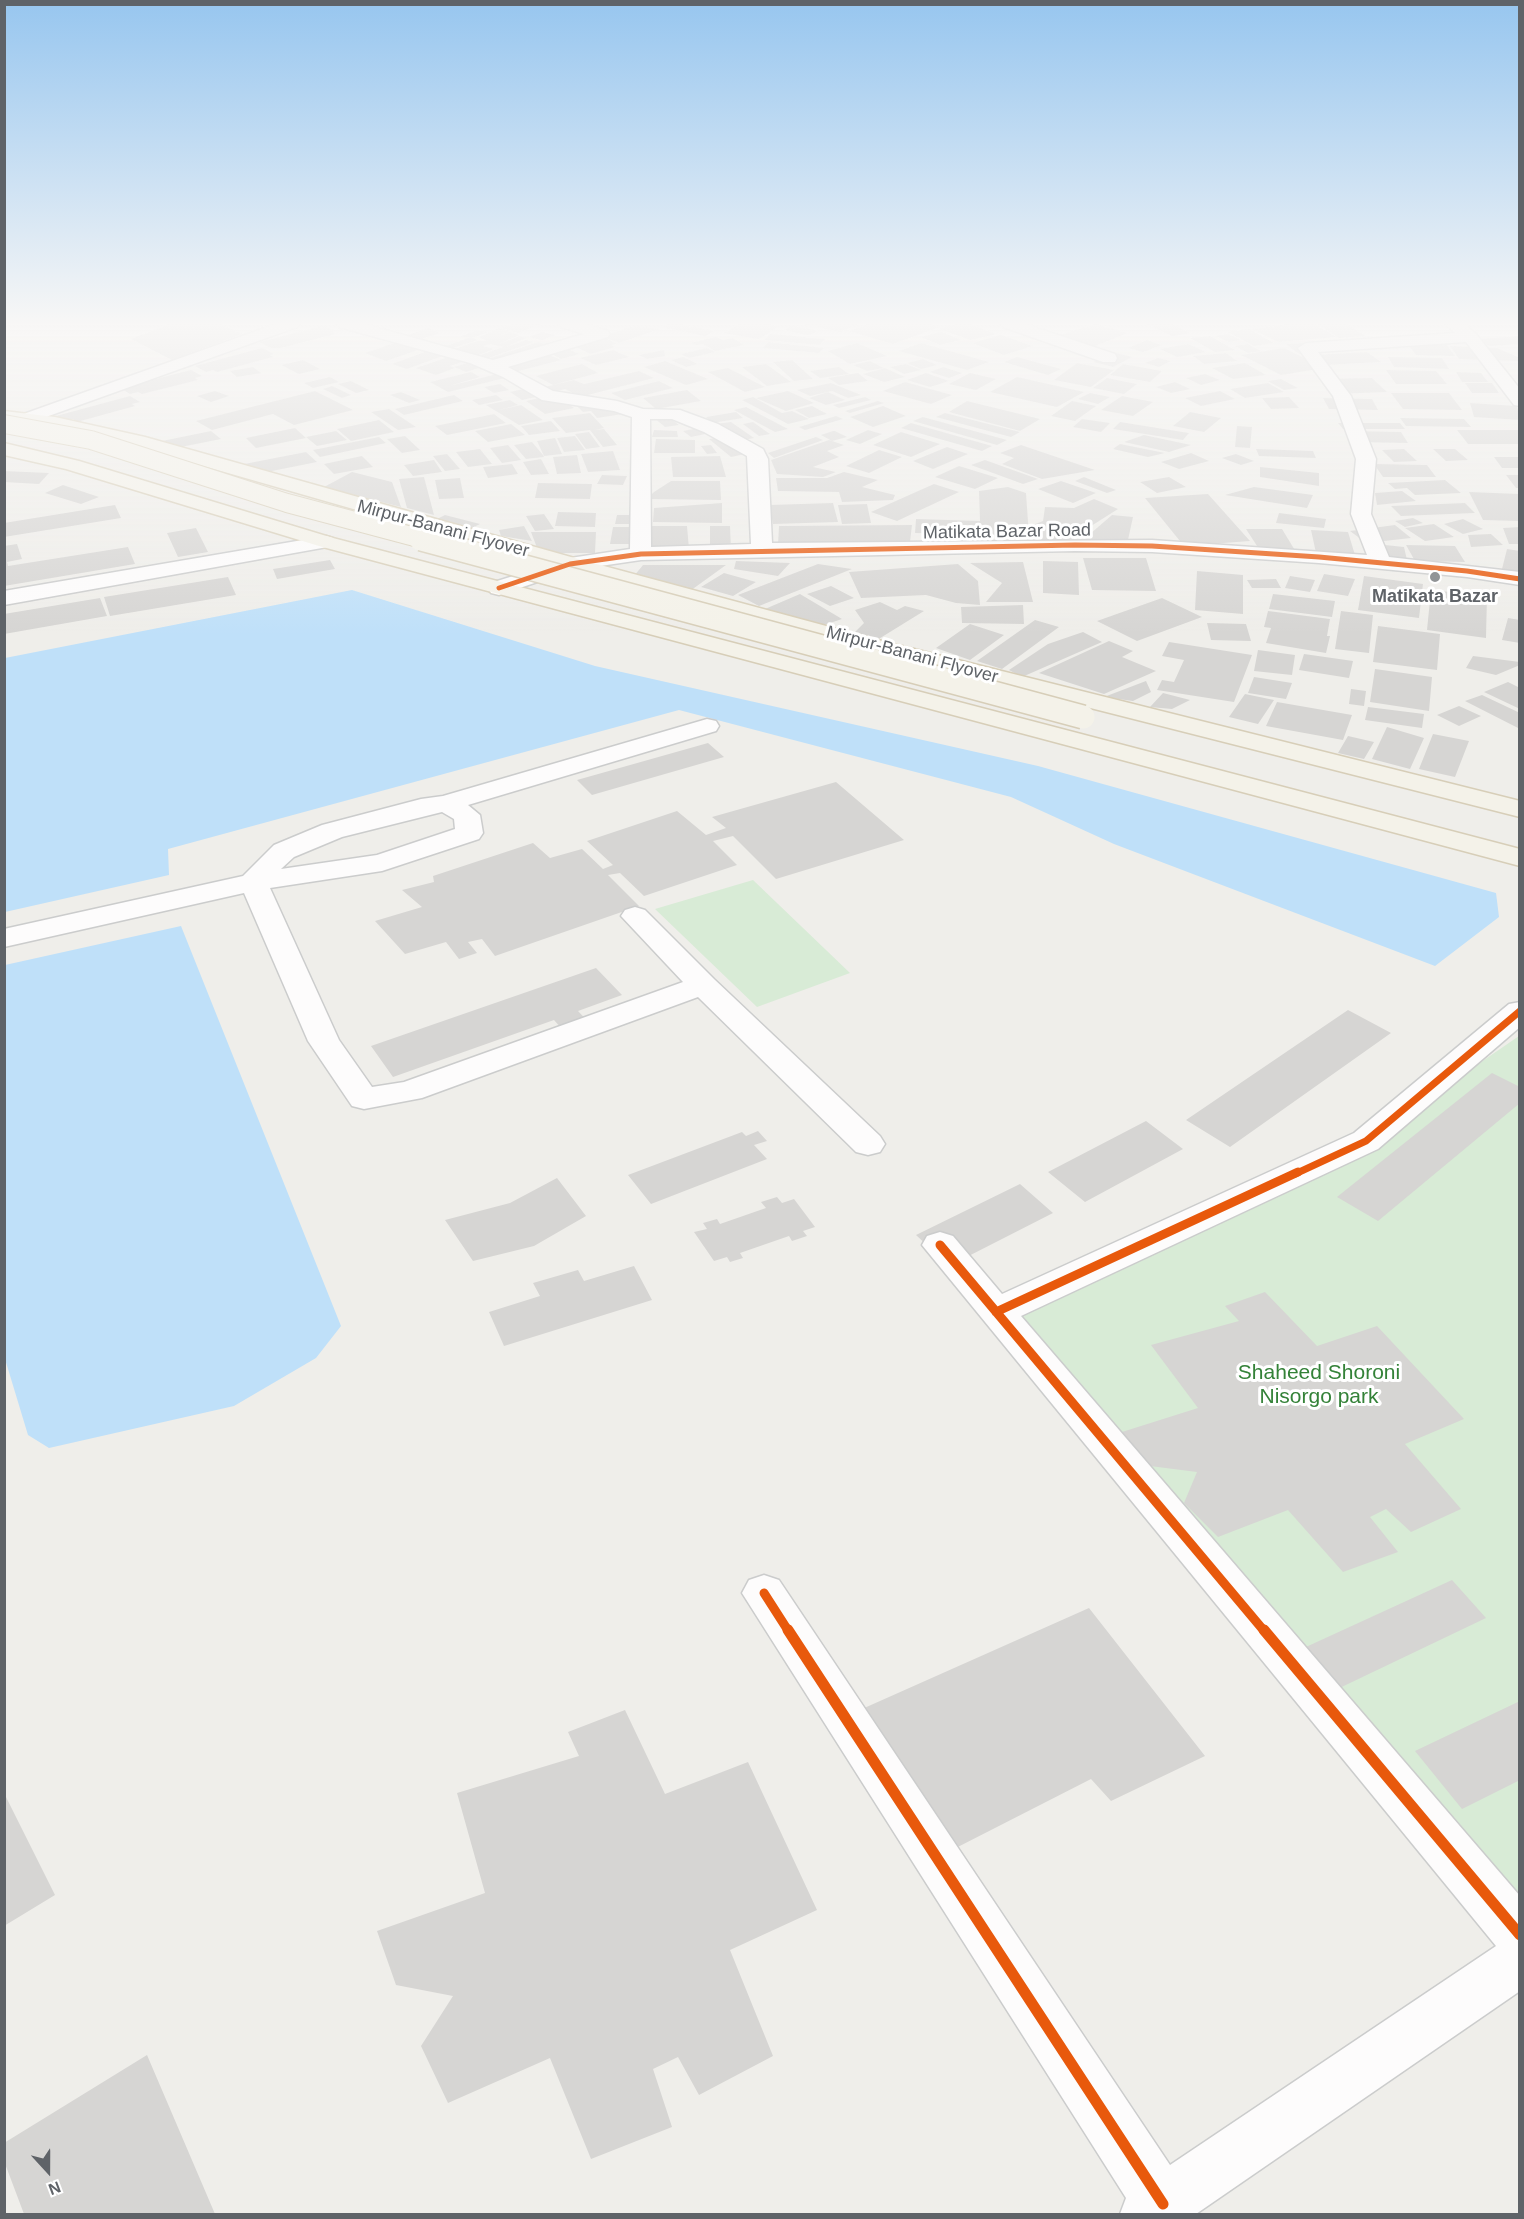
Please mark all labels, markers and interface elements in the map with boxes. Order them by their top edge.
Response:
street label: Mirpur-Banani Flyover [355,496,531,562]
street label: Matikata Bazar Road [923,520,1091,544]
marker: Matikata Bazar [1428,570,1442,584]
place label: Matikata Bazar [1372,586,1498,608]
street label: Mirpur-Banani Flyover [824,622,1000,688]
park label: Shaheed Shoroni Nisorgo park [1238,1360,1400,1410]
north arrow [18,2141,78,2201]
text: N [46,2178,63,2198]

